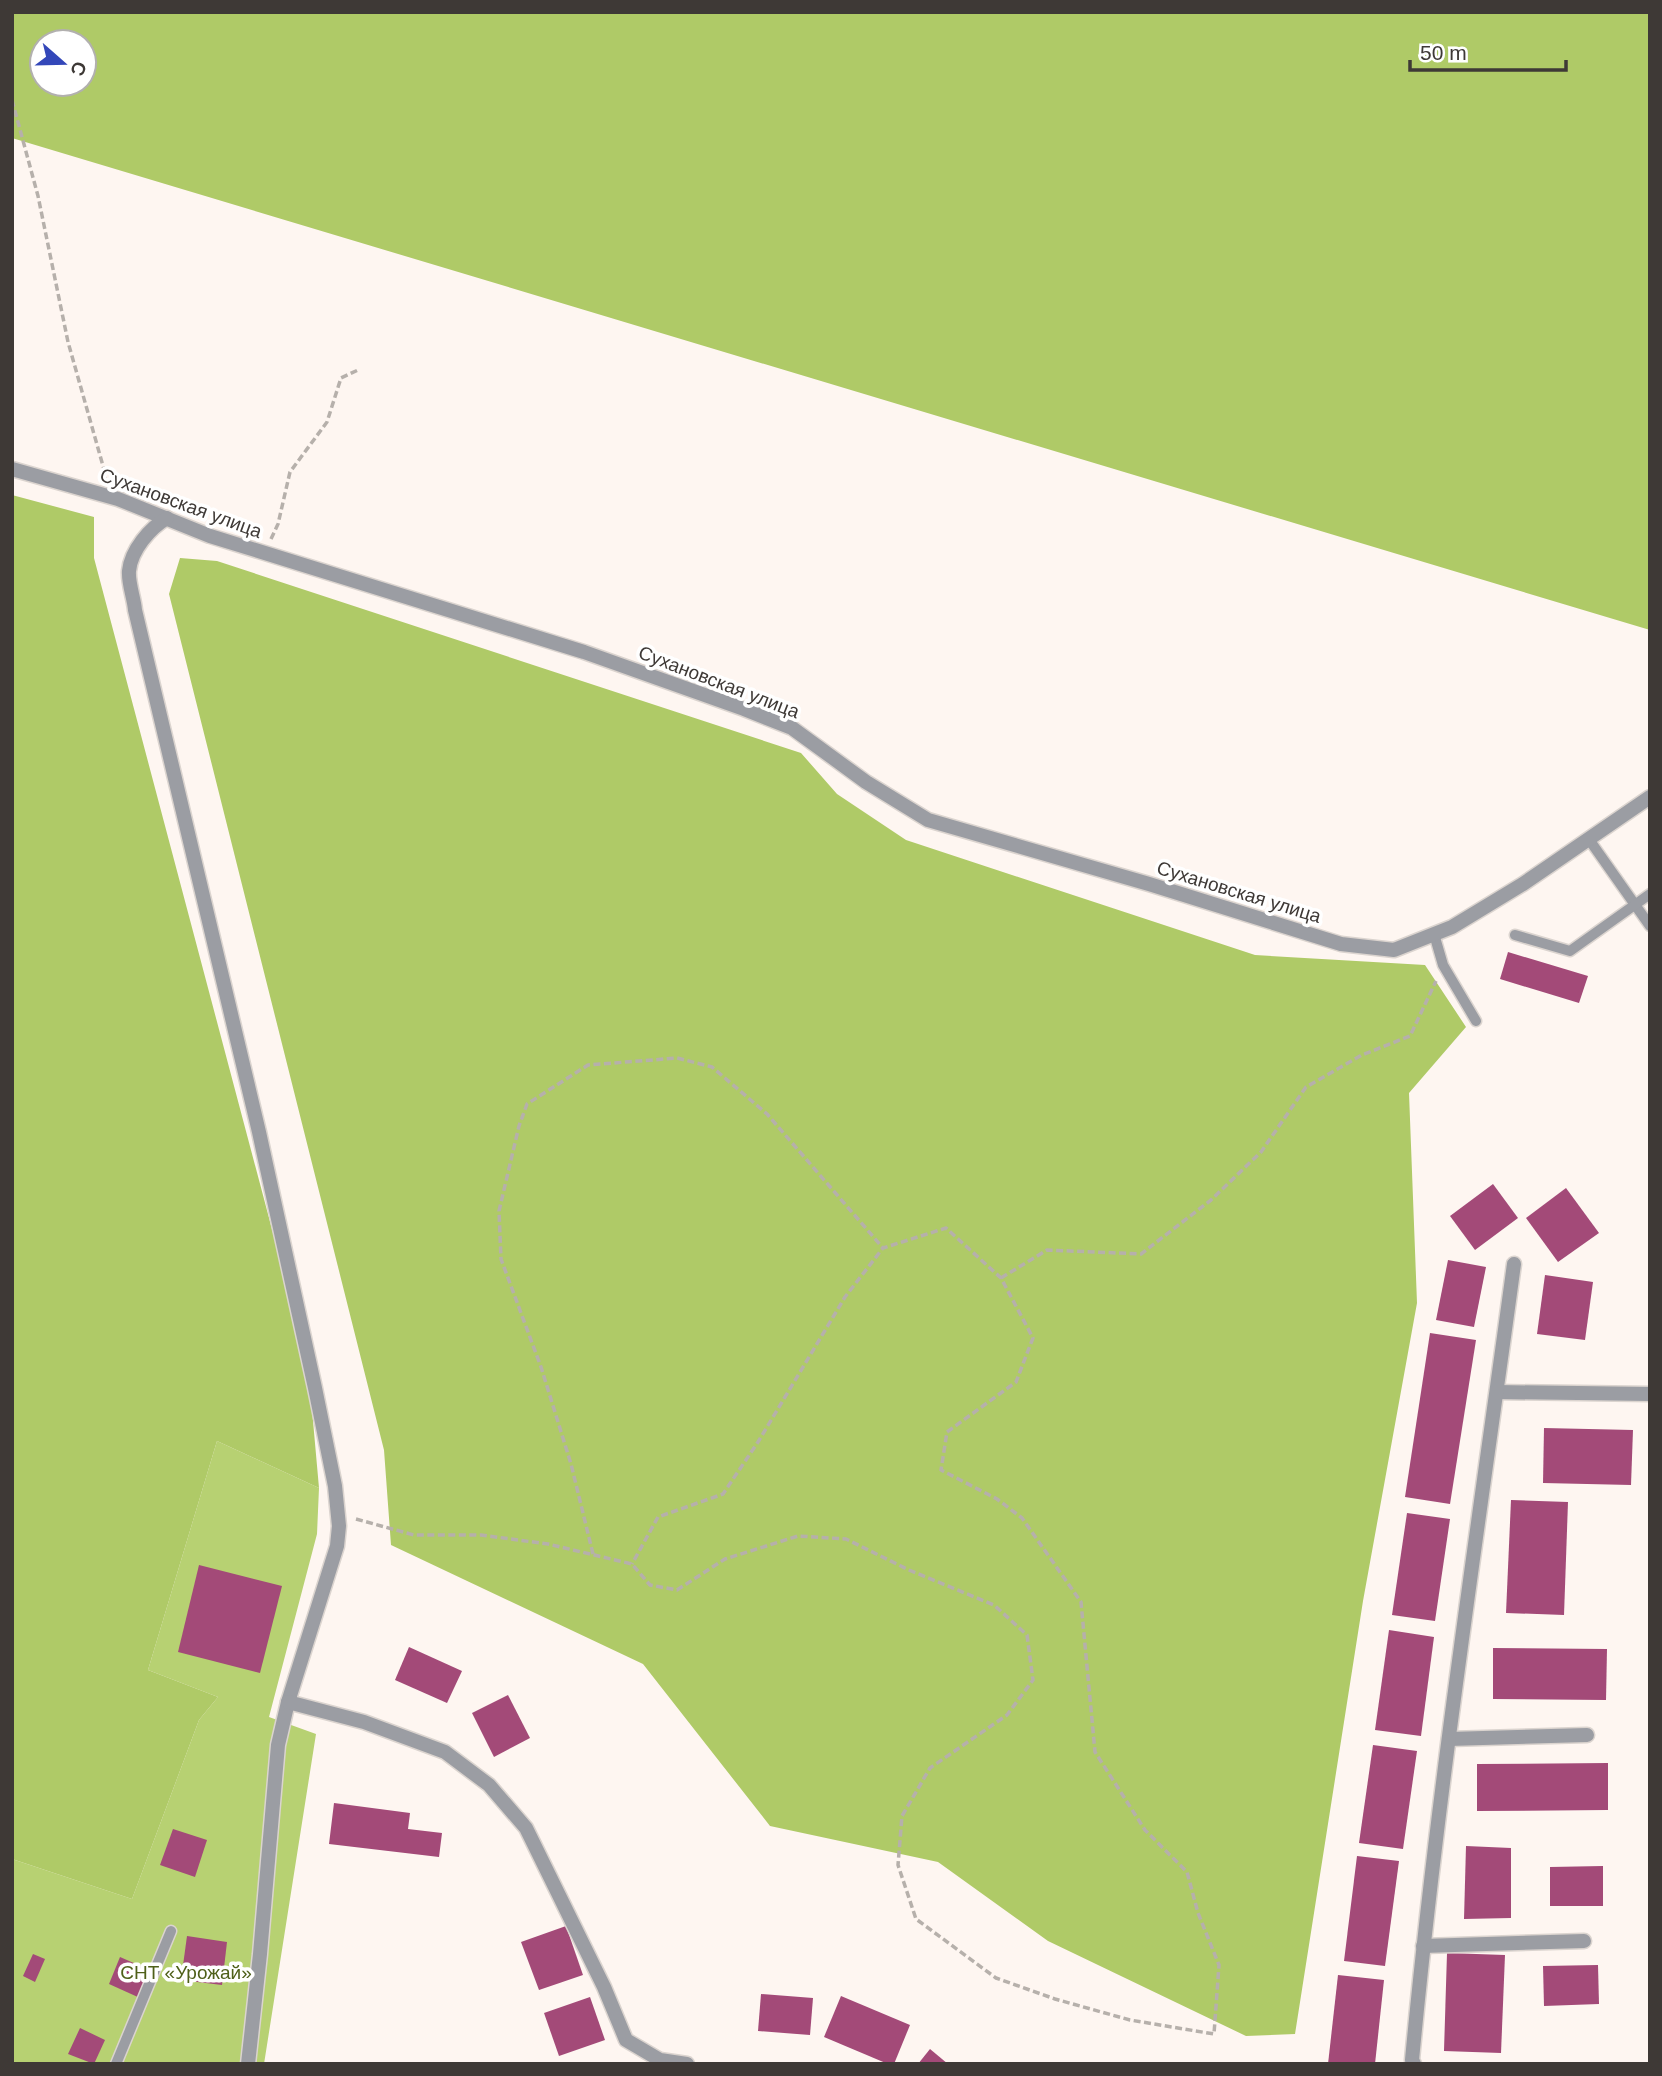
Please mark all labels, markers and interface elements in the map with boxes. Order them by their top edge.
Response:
north arrow [28,28,98,98]
scale bar [1410,28,1566,72]
text: 50 m [1420,41,1467,64]
text: С [66,59,91,79]
street label: Сухановская улица [97,464,265,542]
street label: Сухановская улица [636,642,803,723]
street label: Сухановская улица [1154,857,1324,927]
park label: СНТ «Урожай» [120,1962,252,1983]

